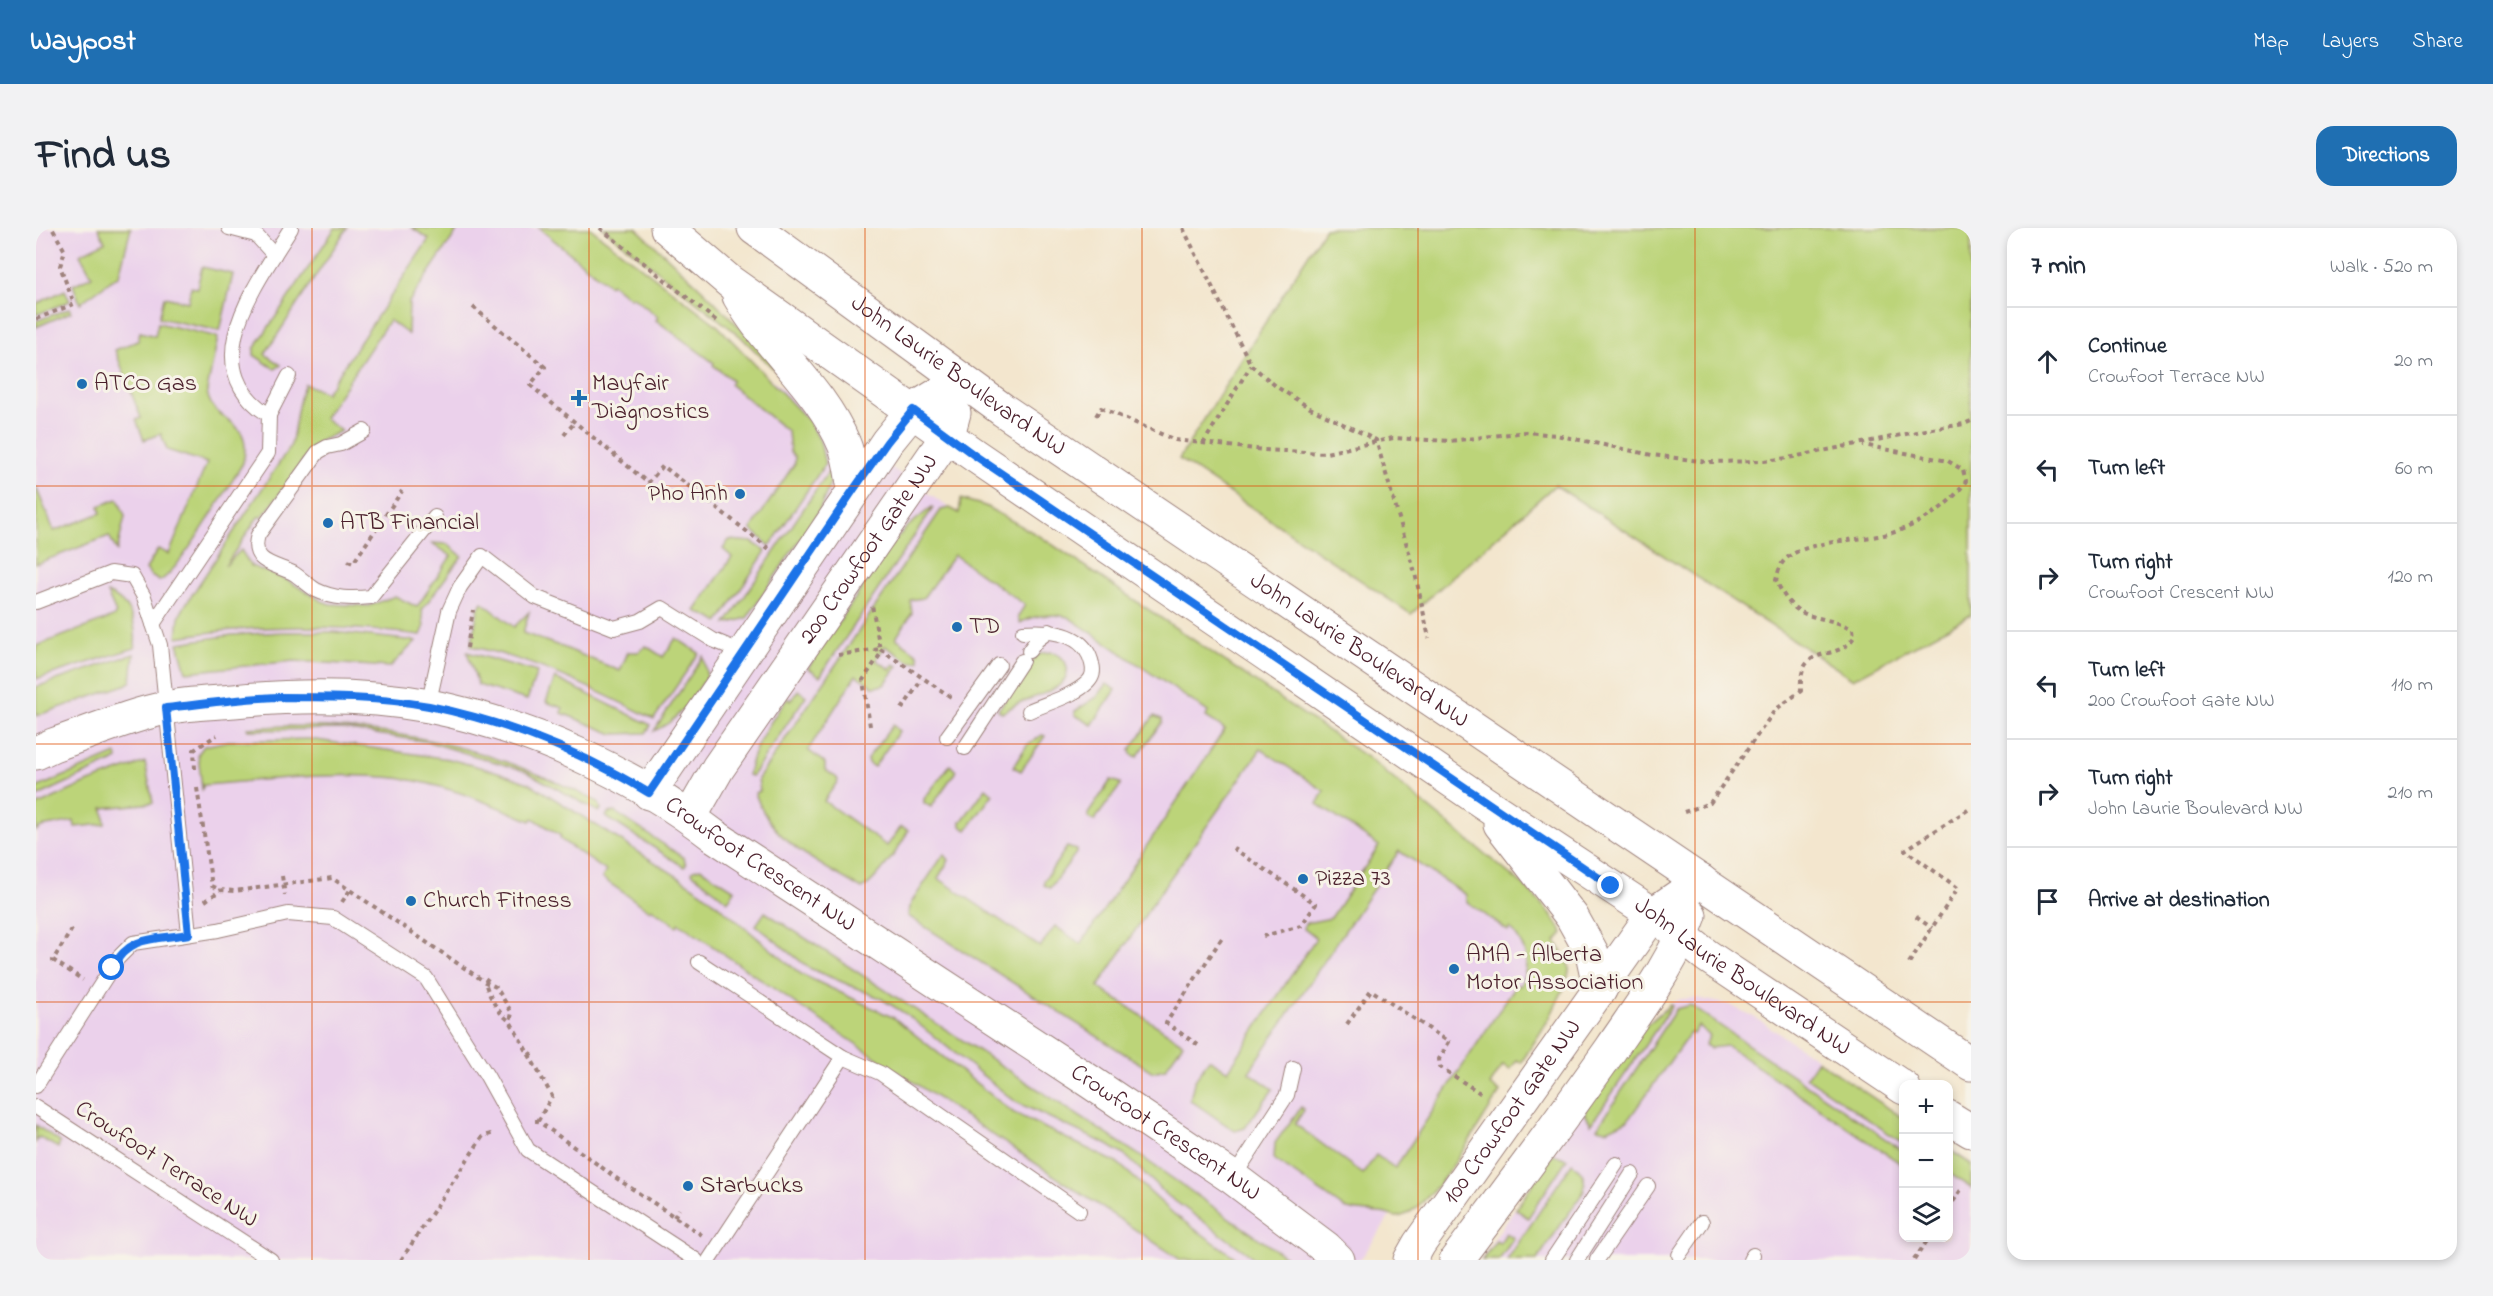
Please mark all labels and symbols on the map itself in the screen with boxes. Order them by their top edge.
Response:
street label: John Laurie Boulevard NW [843,286,1073,465]
place label: ATCO Gas [94,367,197,402]
place label: Mayfair Diagnostics [591,367,709,430]
marker: ATCO Gas [75,377,89,391]
marker: Mayfair Diagnostics [570,389,588,407]
street label: 200 Crowfoot Gate NW [791,447,947,652]
place label: Pho Anh [648,477,728,512]
marker: Pho Anh [733,487,747,501]
place label: ATB Financial [340,506,479,541]
marker: ATB Financial [321,516,335,530]
street label: John Laurie Boulevard NW [1242,564,1476,737]
place label: TD [969,610,1000,645]
marker: TD [950,620,964,634]
street label: Crowfoot Crescent NW [658,788,863,941]
place label: Pizza 73 [1315,862,1391,897]
marker: Pizza 73 [1296,872,1310,886]
route end [1597,872,1623,898]
place label: Church Fitness [423,884,572,919]
street label: John Laurie Boulevard NW [1627,889,1858,1065]
marker: Church Fitness [404,894,418,908]
place label: AMA - Alberta Motor Association [1466,938,1643,1001]
route start [98,954,124,980]
marker: AMA - Alberta Motor Association [1447,962,1461,976]
street label: 100 Crowfoot Gate NW [1435,1012,1590,1212]
street label: Crowfoot Crescent NW [1063,1056,1268,1210]
street label: Crowfoot Terrace NW [68,1093,264,1237]
place label: Starbucks [700,1169,804,1204]
marker: Starbucks [681,1179,695,1193]

